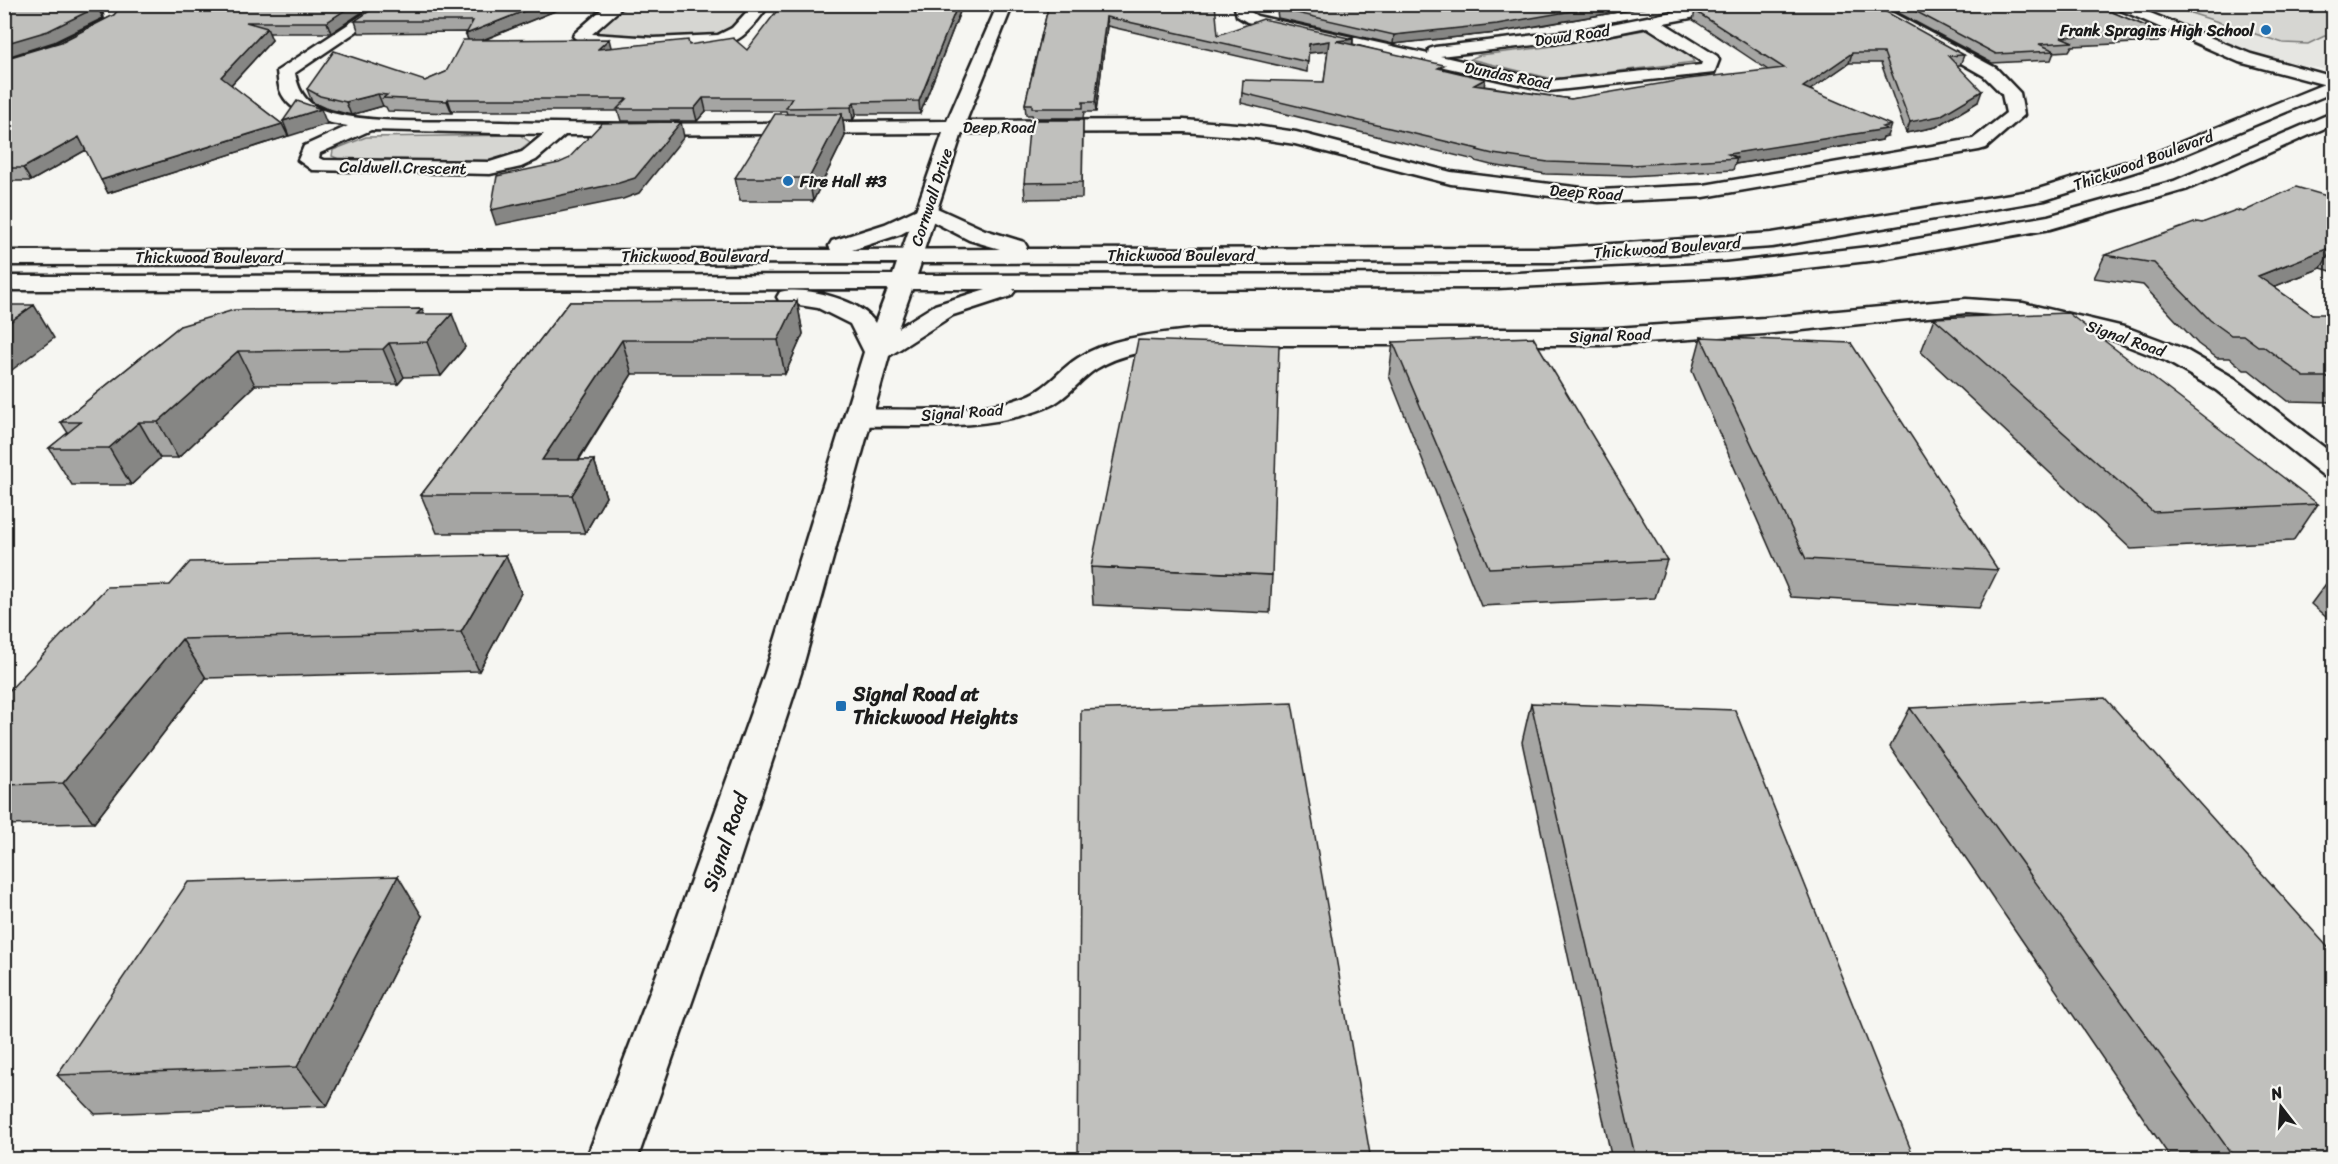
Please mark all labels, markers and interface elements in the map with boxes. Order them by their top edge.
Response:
street label: Dowd Road [1533,16,1613,55]
place label: Frank Spragins High School [2059,16,2255,45]
marker: Frank Spragins High School [2259,23,2273,37]
street label: Dundas Road [1462,53,1555,98]
street label: Deep Road [963,113,1037,142]
street label: Thickwood Boulevard [2069,121,2219,199]
street label: Cornwall Drive [902,144,961,250]
street label: Caldwell Crescent [339,152,467,183]
place label: Fire Hall #3 [799,167,887,196]
marker: Fire Hall #3 [781,174,795,188]
street label: Deep Road [1549,175,1625,210]
street label: Thickwood Boulevard [1592,228,1743,267]
street label: Thickwood Boulevard [1107,241,1256,270]
street label: Thickwood Boulevard [621,242,770,271]
street label: Thickwood Boulevard [135,243,284,272]
street label: Signal Road [2082,311,2171,366]
street label: Signal Road [1569,320,1653,351]
street label: Signal Road [920,395,1006,430]
place label: Signal Road at Thickwood Heights [852,677,1019,735]
marker: Signal Road at Thickwood Heights [834,699,848,713]
street label: Signal Road [692,787,759,896]
north arrow [2251,1077,2311,1137]
text: N [2266,1077,2287,1109]

